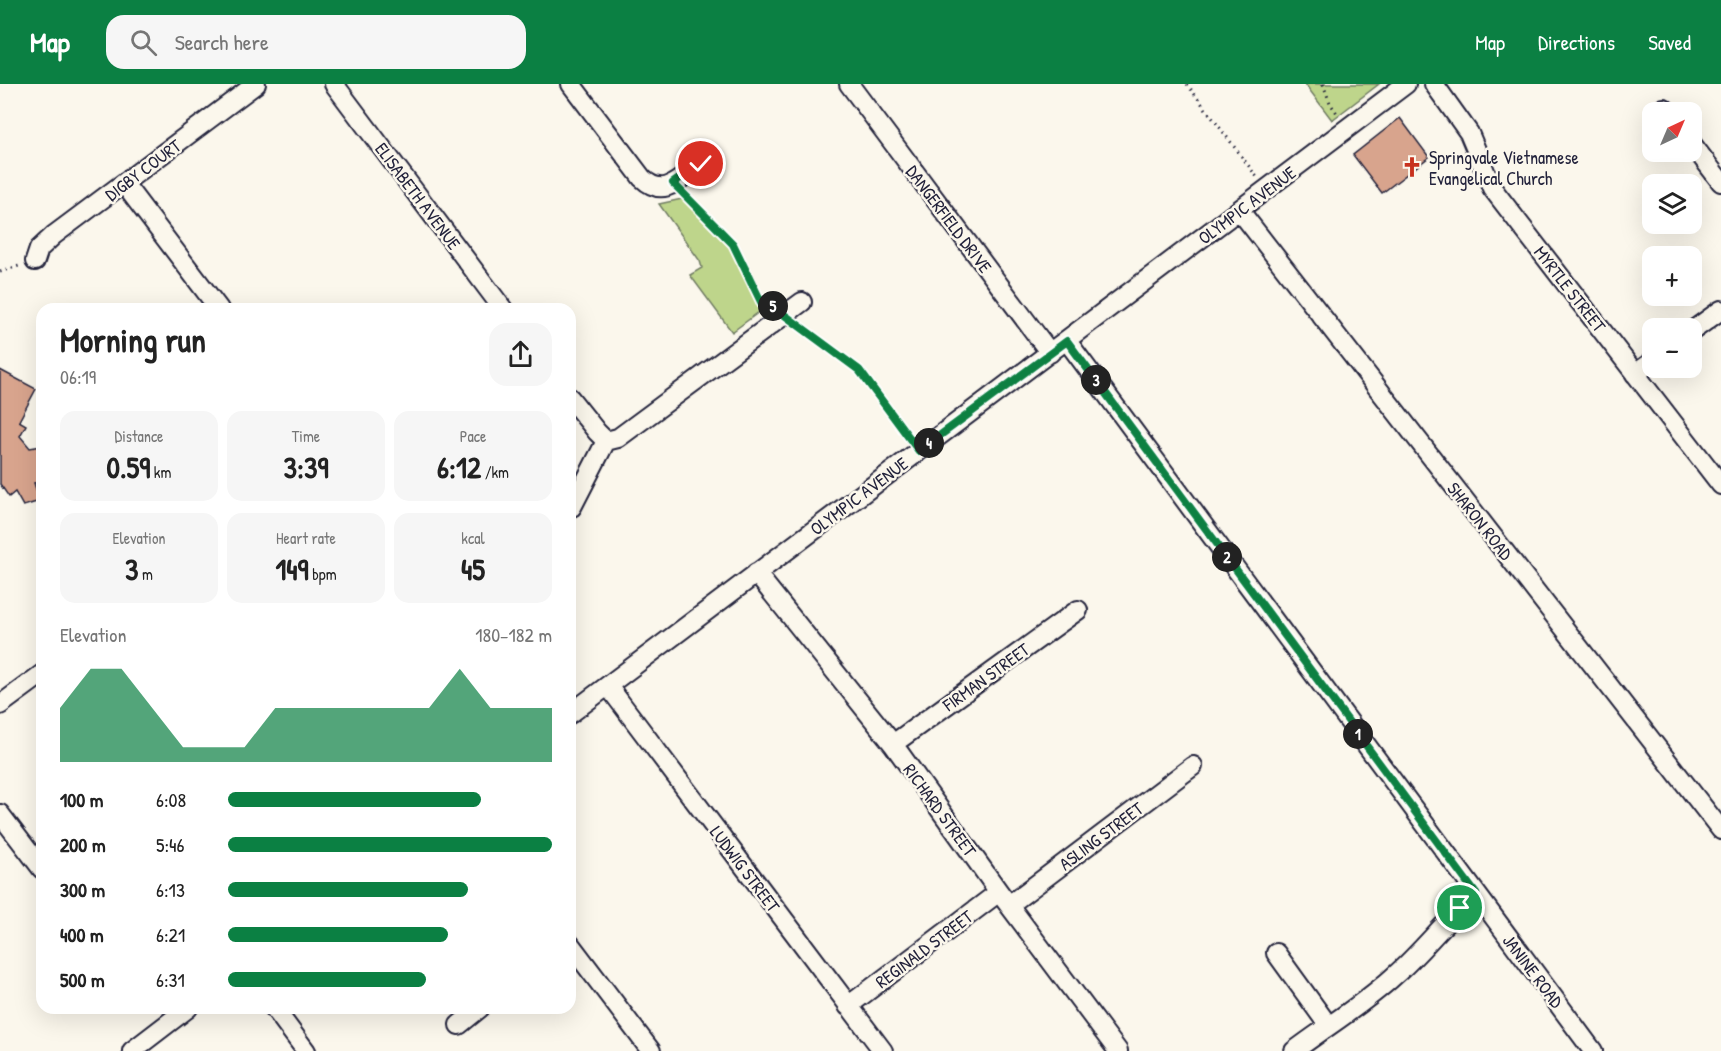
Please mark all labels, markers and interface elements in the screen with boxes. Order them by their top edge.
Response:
search box [106,15,526,69]
text: Map [30,23,70,61]
icon: search [127,26,160,59]
text: Search here [175,27,269,57]
text: Map [1475,28,1505,57]
text: Directions [1538,28,1615,57]
text: Saved [1648,28,1691,57]
north arrow [1642,102,1702,162]
map controls [1642,102,1702,378]
street label: DIGBY COURT [100,133,187,207]
street label: ELISABETH AVENUE [369,137,467,255]
pin [675,138,726,189]
place label: Springvale Vietnamese Evangelical Church [1429,145,1579,191]
icon: check [684,147,717,180]
church icon: Springvale Vietnamese Evangelical Church [1400,155,1424,179]
street label: DANGERFIELD DRIVE [900,160,998,278]
street label: OLYMPIC AVENUE [1193,160,1301,250]
button: layers [1642,174,1702,234]
street label: MYRTLE STREET [1528,241,1612,338]
button: + [1642,246,1702,306]
pin: 5 [758,291,788,321]
text: 5 [770,295,776,317]
text: Morning run [60,318,206,362]
button: − [1642,318,1702,378]
button: share [489,323,552,386]
text: 06:19 [60,363,96,390]
pin: 3 [1081,365,1111,395]
text: 3 [1092,369,1100,391]
text: Distance [115,425,163,447]
text: Time [292,425,320,447]
text: Pace [460,425,486,447]
pin: 4 [914,428,944,458]
text: 4 [926,432,932,454]
text: 0.59 [107,447,150,487]
text: 3:39 [284,447,328,487]
text: 6:12 [437,447,481,487]
street label: OLYMPIC AVENUE [805,451,913,541]
text: km [150,461,171,483]
text: /km [481,461,509,483]
street label: SHARON ROAD [1442,477,1519,566]
text: Elevation [112,527,166,549]
text: Heart rate [276,527,336,549]
text: kcal [461,527,485,549]
pin: 2 [1212,542,1242,572]
text: 2 [1223,546,1231,568]
text: 3 [125,549,138,589]
text: 149 [275,549,309,589]
text: 45 [461,549,485,589]
text: m [138,563,153,585]
text: bpm [309,563,337,585]
text: Elevation [60,621,126,648]
text: 180–182 m [475,621,552,648]
street label: FIRMAN STREET [937,637,1035,718]
pin: 1 [1343,719,1373,749]
text: 1 [1355,723,1361,745]
street label: RICHARD STREET [898,758,983,862]
text: 100 m [60,786,103,813]
text: 6:08 [156,786,186,813]
street label: ASLING STREET [1054,796,1149,876]
street label: LUDWIG STREET [704,821,786,918]
text: 200 m [60,831,105,858]
text: 5:46 [156,831,185,858]
text: 300 m [60,876,105,903]
text: 6:13 [156,876,185,903]
pin [1434,882,1485,933]
icon: arrive [1443,891,1476,924]
street label: REGINALD STREET [870,904,978,994]
text: 400 m [60,921,104,948]
text: 6:21 [156,921,185,948]
street label: JANINE ROAD [1497,929,1569,1013]
text: 500 m [60,966,105,993]
text: 6:31 [156,966,185,993]

